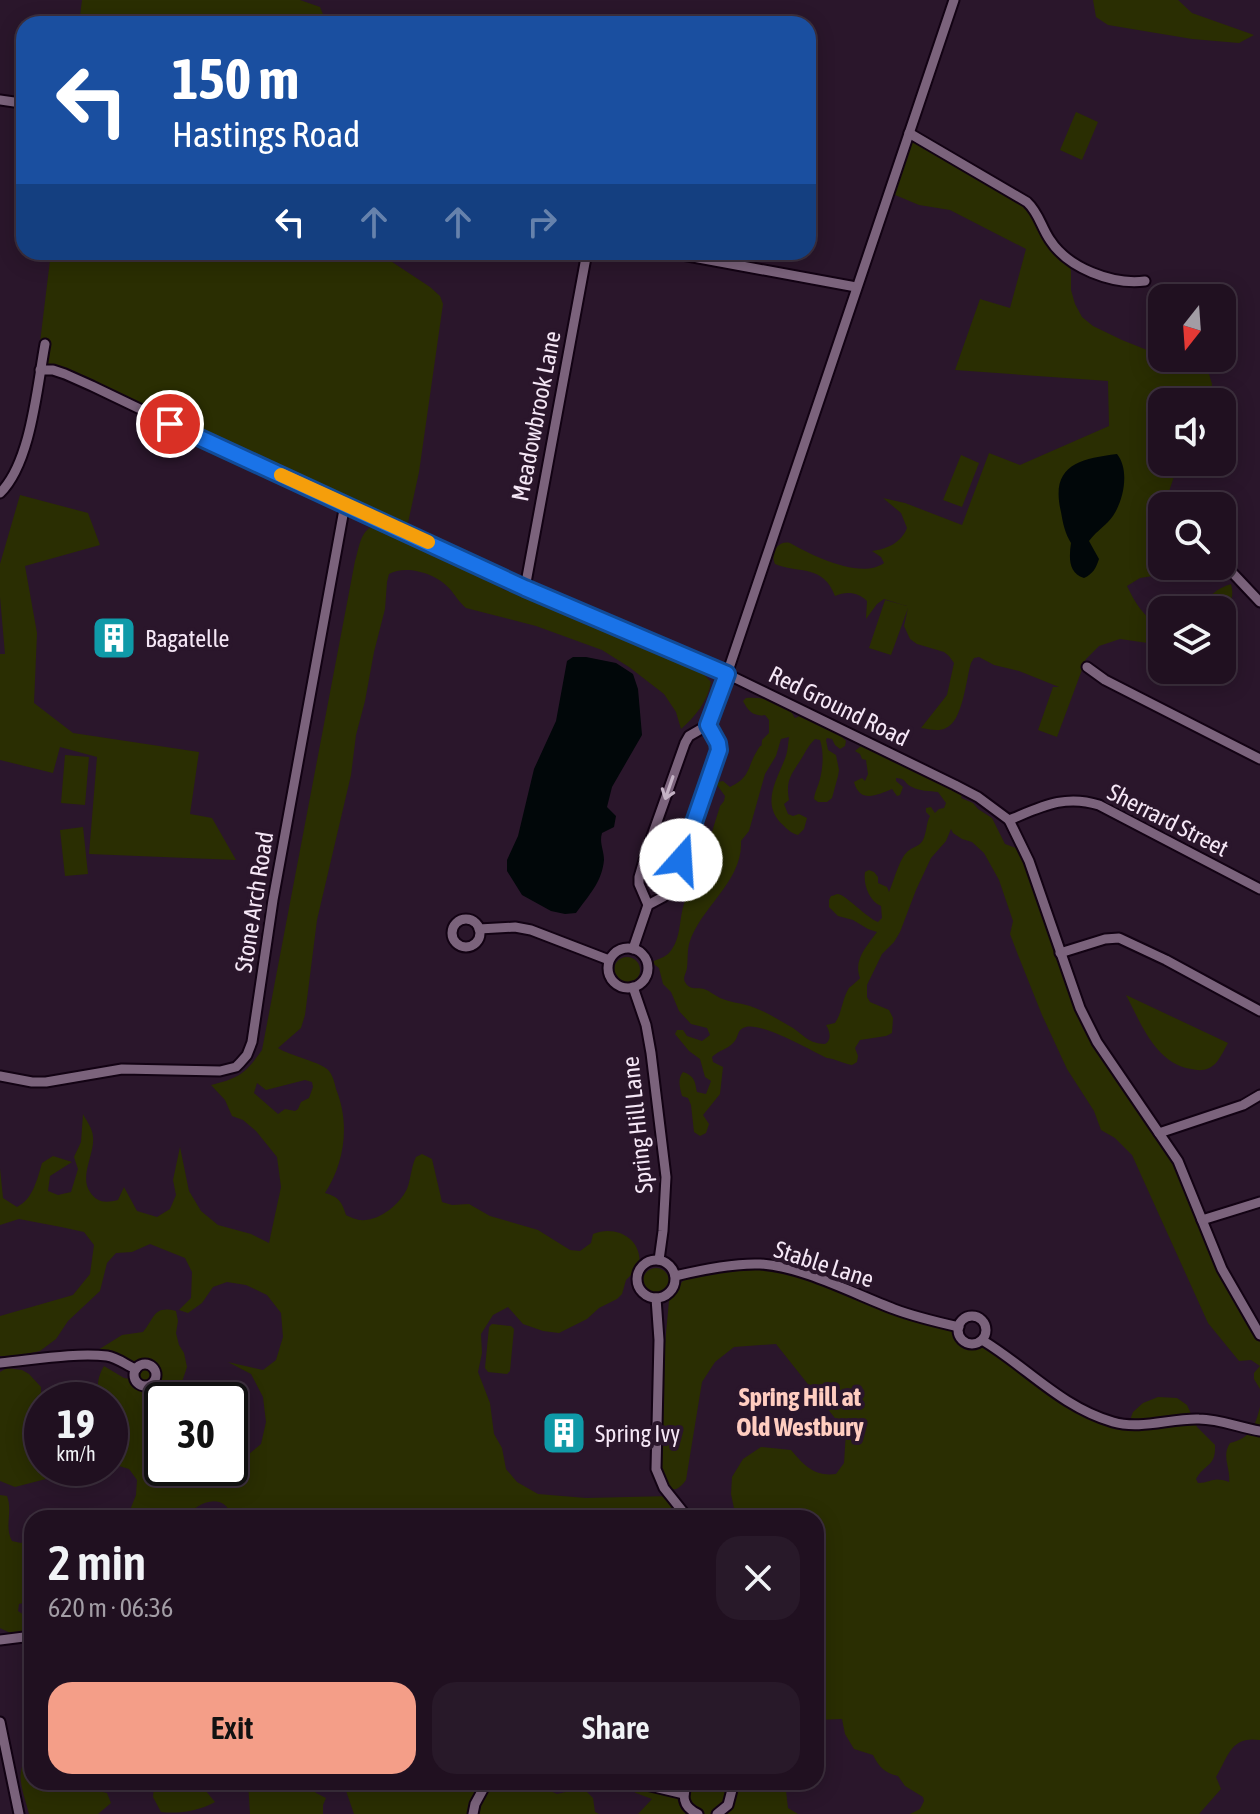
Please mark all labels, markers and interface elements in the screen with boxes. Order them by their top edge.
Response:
text: 150 m [172,47,299,111]
icon: left [40,48,144,152]
text: Hastings Road [172,113,360,155]
icon: left [268,200,312,244]
icon: ahead [352,200,396,244]
icon: ahead [436,200,480,244]
icon: right [520,200,564,244]
north arrow [1148,284,1236,372]
map controls [1148,284,1236,684]
street label: Meadowbrook Lane [506,329,566,503]
button: sound [1148,388,1236,476]
pin [136,390,204,458]
icon: arrive [148,402,192,446]
button: search [1148,492,1236,580]
button: layers [1148,596,1236,684]
building icon: Bagatelle [90,614,138,662]
place label: Bagatelle [145,625,229,652]
street label: Red Ground Road [765,660,913,752]
one-way arrow [660,775,675,800]
street label: Sherrard Street [1103,778,1233,862]
position arrow [639,818,723,902]
street label: Stone Arch Road [230,830,278,974]
street label: Spring Hill Lane [616,1055,658,1195]
street label: Stable Lane [771,1235,877,1293]
speed limit sign: 30 [144,1382,248,1486]
district label: Spring Hill at Old Westbury [736,1382,864,1442]
text: 19 [57,1401,95,1446]
building icon: Spring Ivy [540,1409,588,1457]
place label: Spring Ivy [595,1420,680,1447]
text: km/h [56,1442,96,1465]
text: 2 min [48,1535,146,1590]
button: close [716,1536,800,1620]
text: 620 m · 06:36 [48,1593,173,1623]
button: Exit [48,1682,416,1774]
button: Share [432,1682,800,1774]

